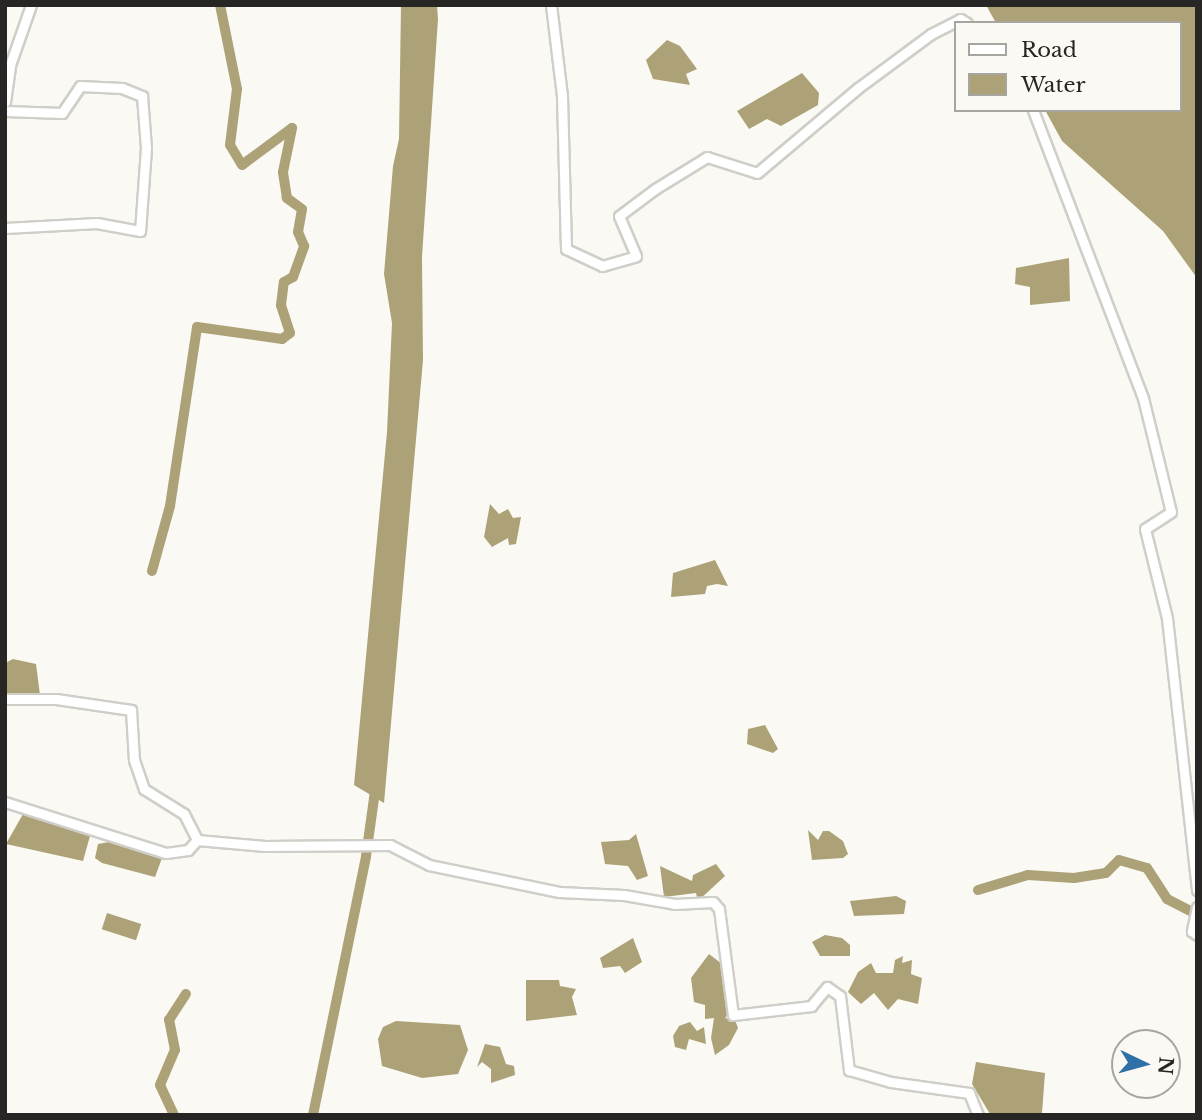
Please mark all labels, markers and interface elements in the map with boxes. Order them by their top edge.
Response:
legend [954,21,1181,112]
text: Road [1021,37,1077,63]
text: Water [1021,72,1085,98]
north arrow [1111,1029,1181,1099]
text: N [1153,1056,1178,1076]

